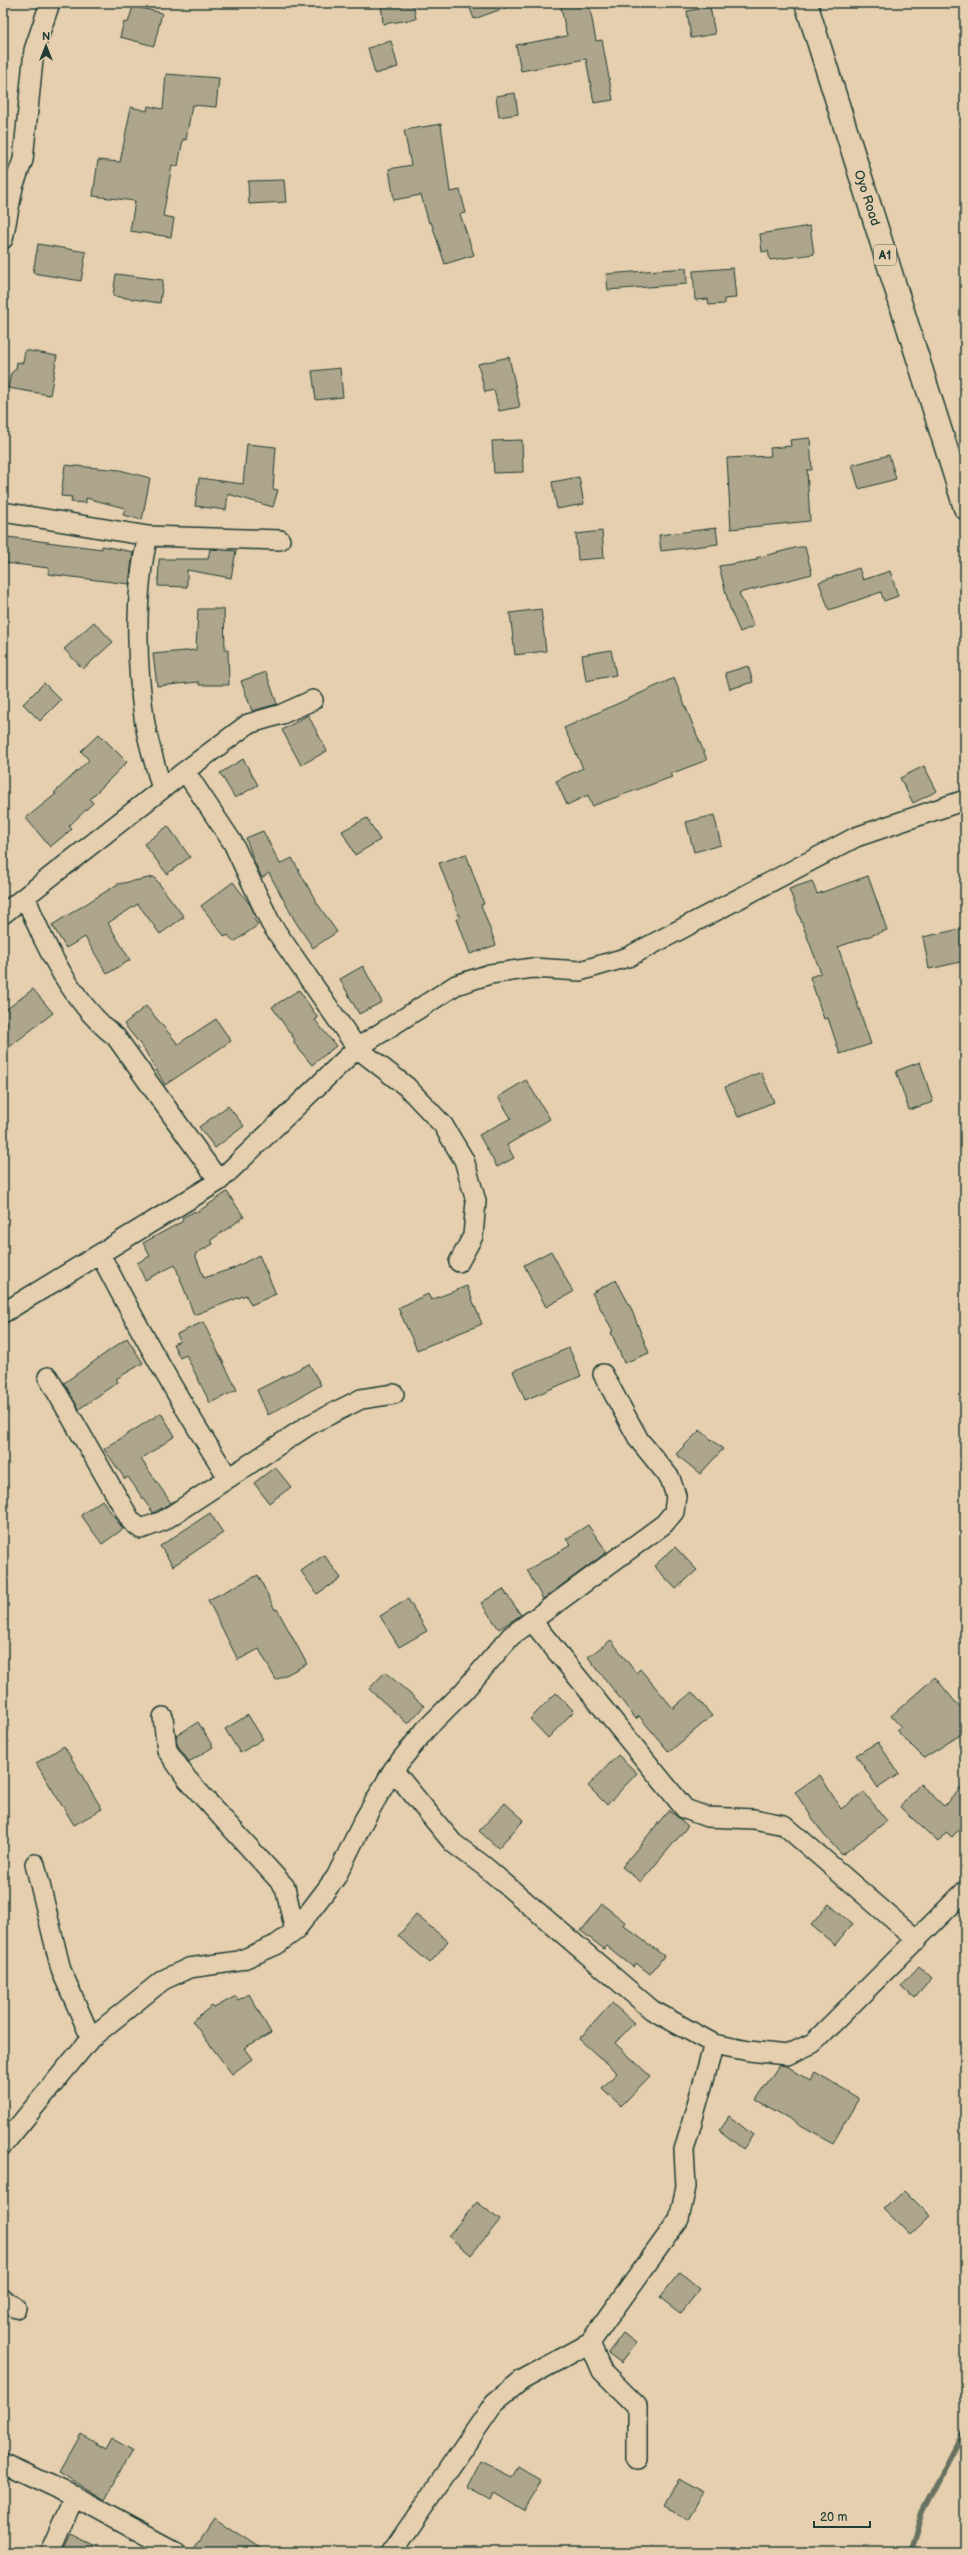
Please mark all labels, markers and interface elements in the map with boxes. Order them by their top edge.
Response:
north arrow [26,26,66,66]
text: N [42,30,50,43]
street label: Oyo Road [850,168,884,228]
road number: A1 [874,245,896,265]
scale bar [814,2503,870,2529]
text: 20 m [820,2510,847,2525]

